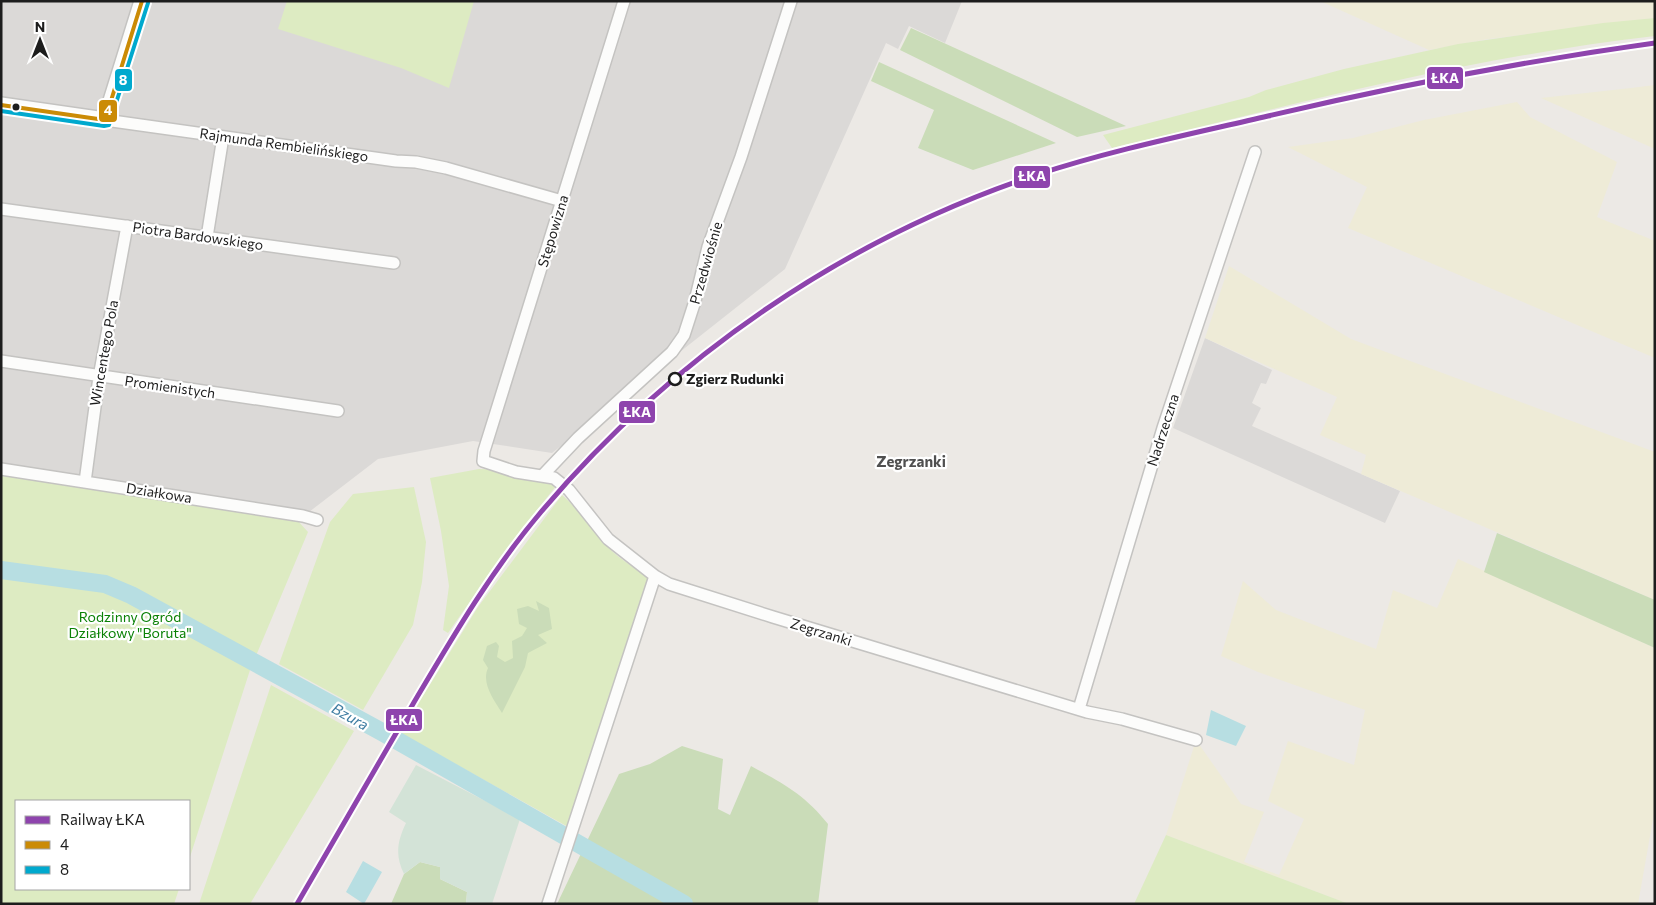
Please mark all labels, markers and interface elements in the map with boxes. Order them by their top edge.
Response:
north arrow [15,15,65,65]
text: N [35,18,45,35]
line badge: ŁKA [1426,66,1464,90]
line badge: 8 [114,68,133,92]
text: ŁKA [1430,69,1459,86]
text: 8 [119,71,128,88]
line badge: 4 [98,99,118,123]
text: 4 [104,101,113,118]
unlabelled marker [11,102,21,112]
street label: Rajmunda Rembielińskiego [199,124,369,165]
line badge: ŁKA [1013,165,1051,189]
text: ŁKA [1017,167,1046,184]
street label: Stępowizna [533,193,572,269]
street label: Piotra Bardowskiego [132,218,264,253]
street label: Przedwiośnie [686,220,725,306]
street label: Wincentego Pola [86,298,121,407]
place label: Zgierz Rudunki [686,370,784,387]
street label: Promienistych [124,372,216,401]
marker: Zgierz Rudunki [668,372,682,386]
street label: Nadrzeczna [1143,392,1182,468]
line badge: ŁKA [618,400,656,424]
text: ŁKA [622,403,651,420]
district label: Zegrzanki [876,452,946,470]
street label: Działkowa [125,479,193,506]
park label: Rodzinny Ogród Działkowy "Boruta" [68,608,192,641]
street label: Zegrzanki [788,614,854,649]
water label: Bzura [329,699,372,734]
line badge: ŁKA [385,708,423,732]
text: ŁKA [389,711,418,728]
legend [15,800,190,890]
text: Railway ŁKA [60,810,145,828]
text: 4 [60,835,69,853]
text: 8 [60,860,69,878]

